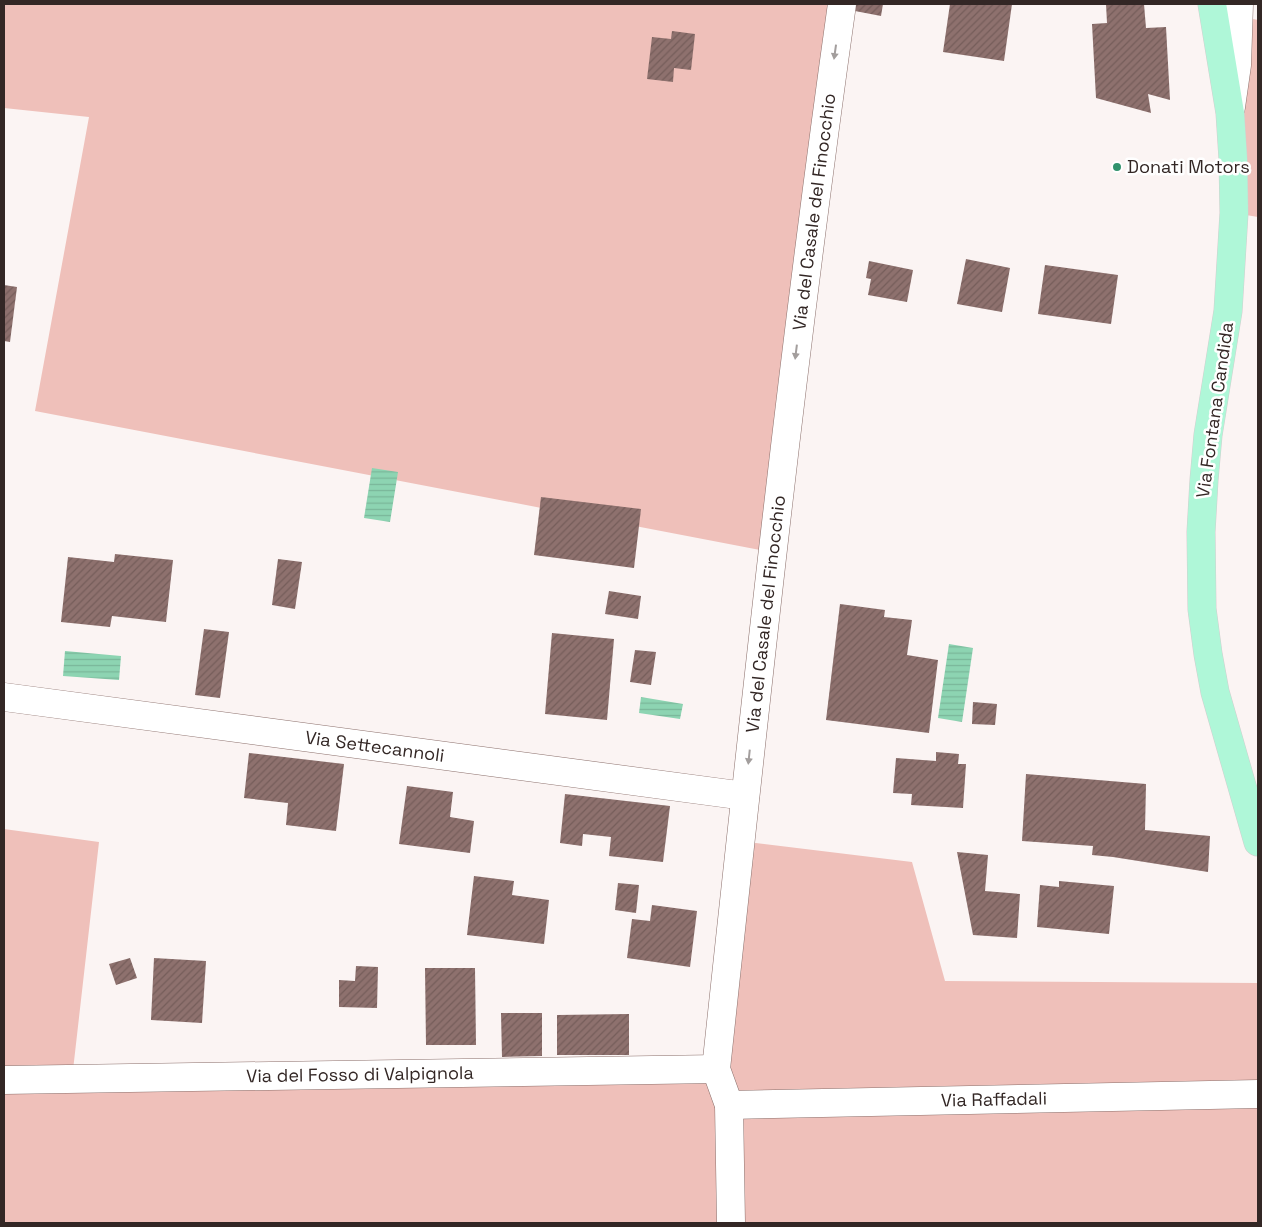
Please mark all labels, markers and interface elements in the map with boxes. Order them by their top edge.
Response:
one-way arrow [831,44,839,60]
street label: Via del Casale del Finocchio [787,92,841,332]
place label: Donati Motors [1127,155,1250,178]
marker: Donati Motors [1111,161,1123,173]
street label: Via Fontana Candida [1191,320,1238,499]
one-way arrow [792,344,800,360]
street label: Via del Casale del Finocchio [740,494,790,734]
street label: Via Settecannoli [304,725,446,767]
one-way arrow [745,749,753,765]
street label: Via del Fosso di Valpignola [246,1061,474,1087]
street label: Via Raffadali [941,1086,1047,1112]

